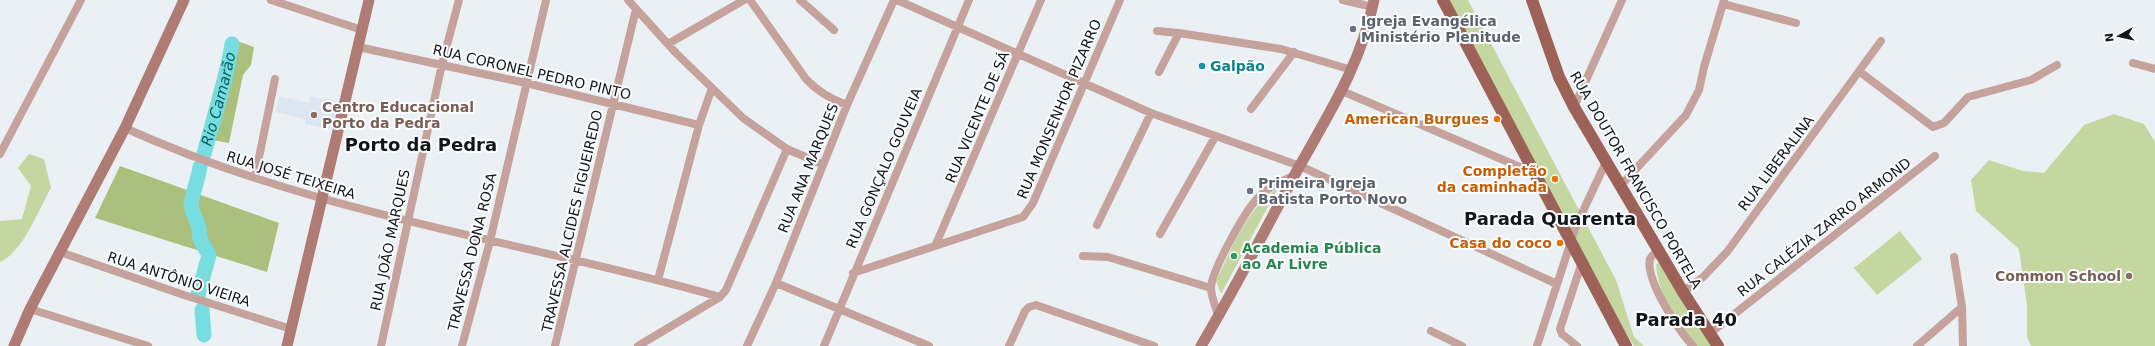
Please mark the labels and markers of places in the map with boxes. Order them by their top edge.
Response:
place label: Igreja Evangélica Ministério Plenitude [1361,13,1521,45]
marker: Igreja Evangélica Ministério Plenitude [1348,24,1358,34]
place label: Galpão [1210,58,1265,74]
marker: Galpão [1197,61,1207,71]
place label: Centro Educacional Porto da Pedra [322,99,474,131]
marker: Centro Educacional Porto da Pedra [309,110,319,120]
place label: American Burgues [1344,111,1489,127]
marker: American Burgues [1492,114,1502,124]
place label: Completão da caminhada [1437,163,1547,195]
marker: Completão da caminhada [1550,174,1560,184]
place label: Primeira Igreja Batista Porto Novo [1258,175,1407,207]
marker: Primeira Igreja Batista Porto Novo [1245,186,1255,196]
place label: Casa do coco [1449,235,1552,251]
marker: Casa do coco [1555,238,1565,248]
place label: Academia Pública ao Ar Livre [1242,240,1381,272]
marker: Academia Pública ao Ar Livre [1229,251,1239,261]
place label: Common School [1995,268,2121,284]
marker: Common School [2124,271,2134,281]

